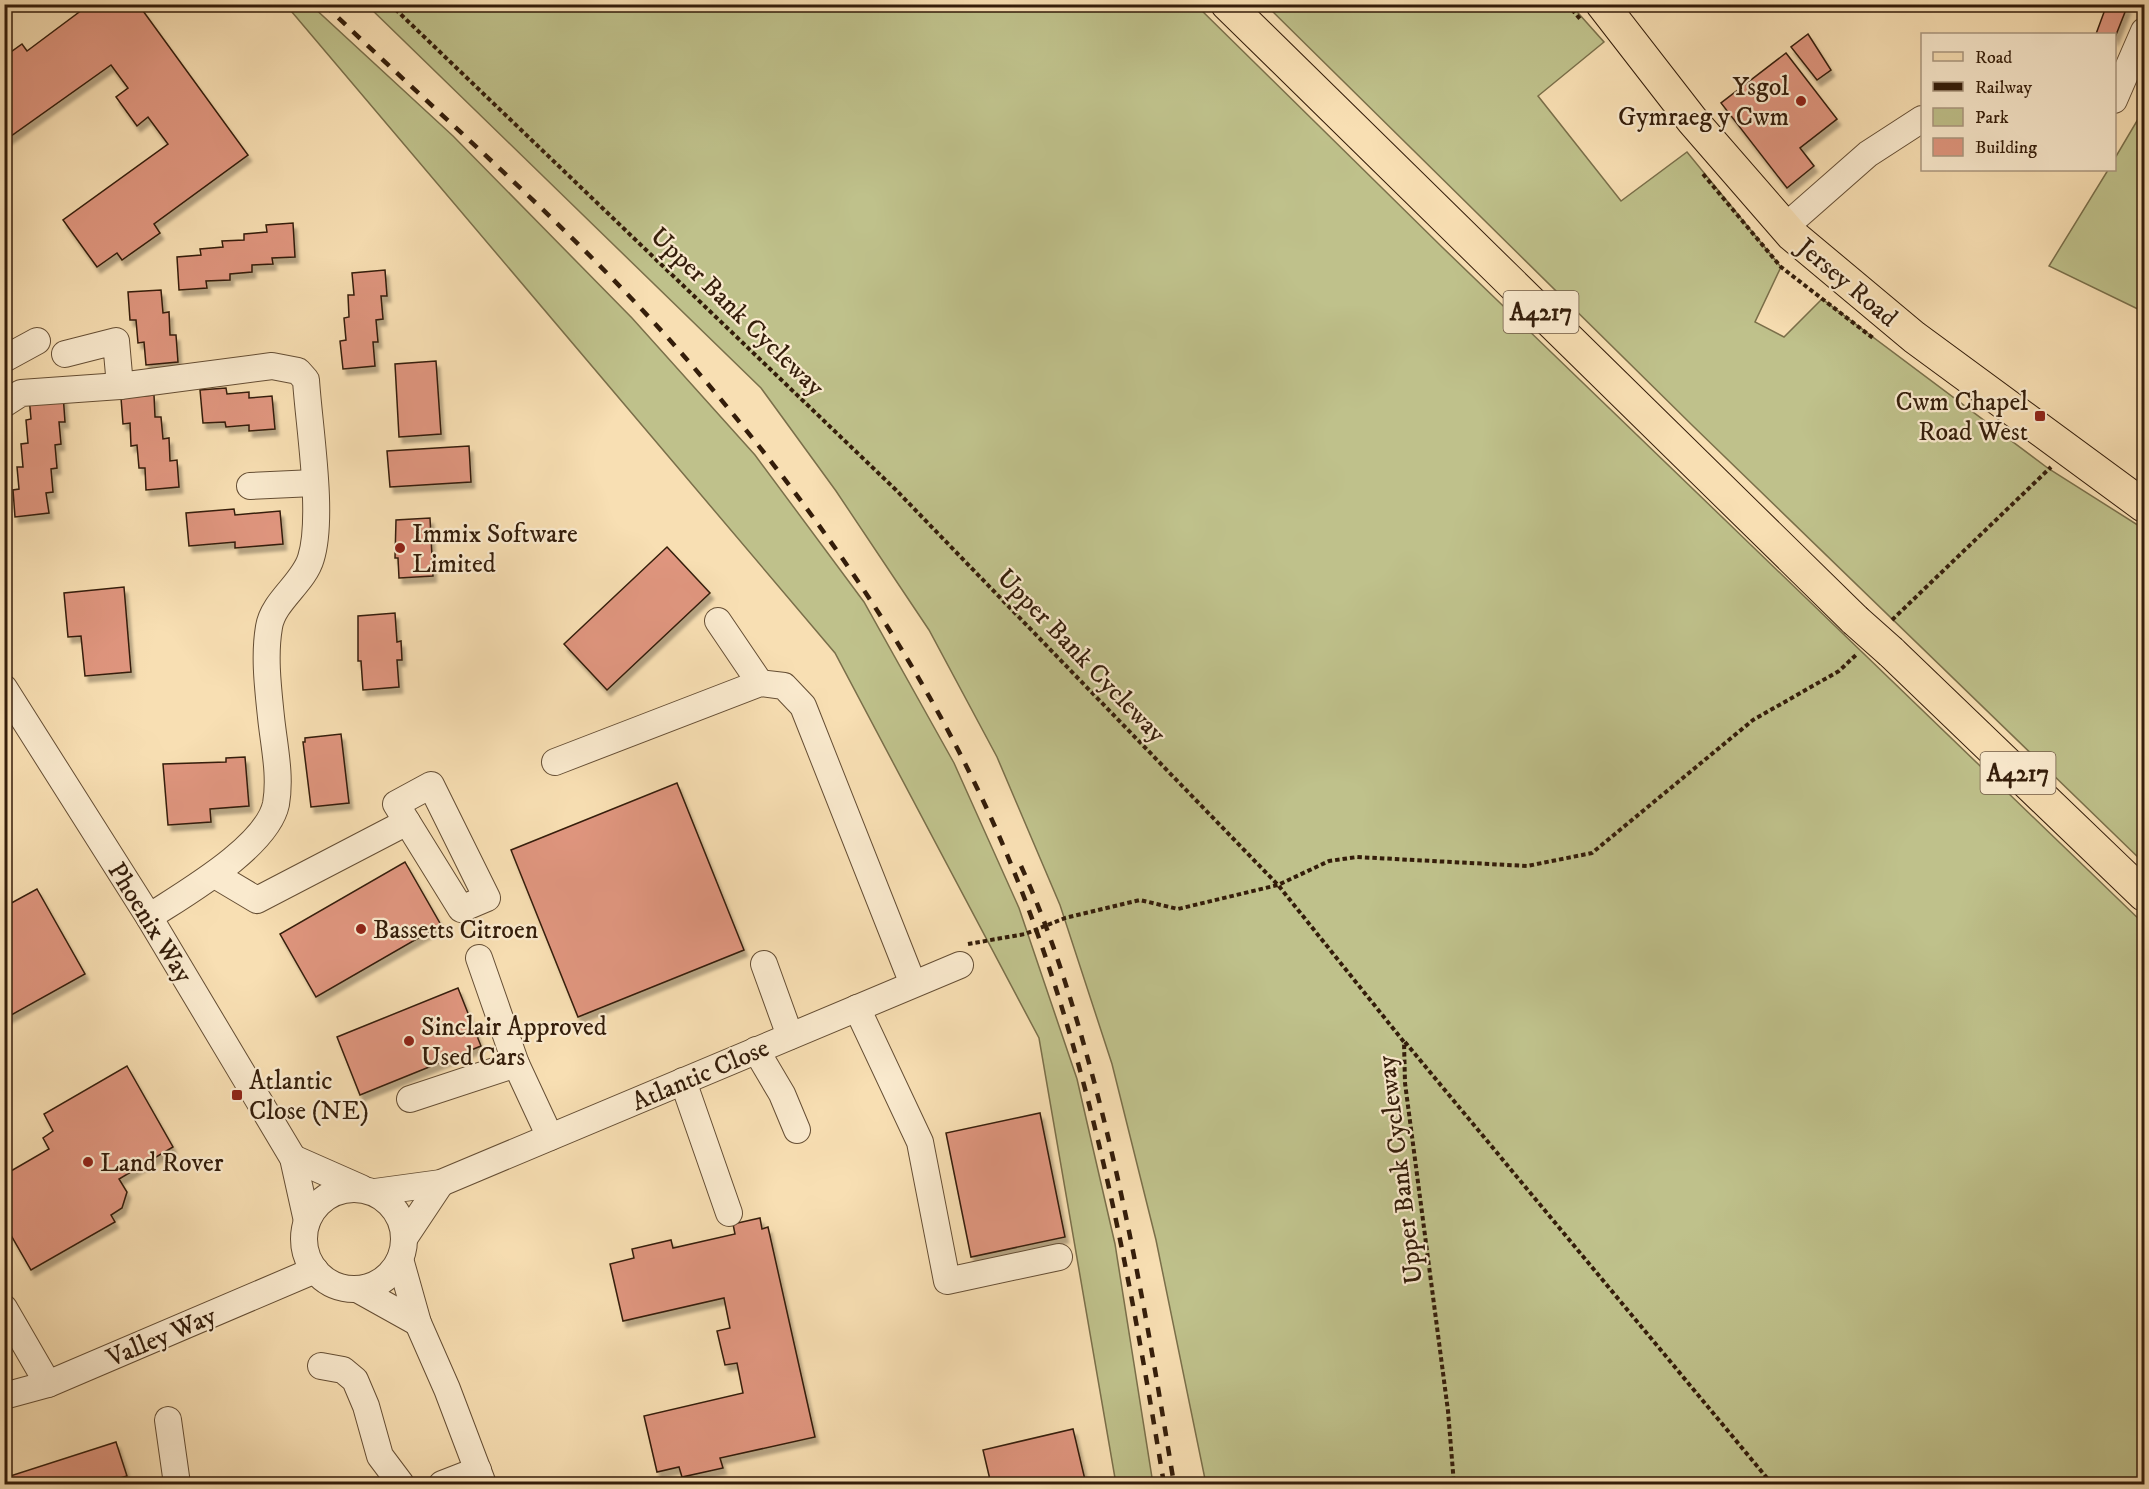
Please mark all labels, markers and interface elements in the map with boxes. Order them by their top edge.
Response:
legend [1921,33,2116,171]
text: Road [1975,47,2012,69]
place label: Ysgol Gymraeg y Cwm [1618,71,1789,134]
text: Railway [1975,77,2033,99]
marker: Ysgol Gymraeg y Cwm [1794,94,1808,108]
text: Park [1975,107,2009,129]
text: Building [1975,137,2037,159]
street label: Upper Bank Cycleway [643,220,832,404]
street label: Jersey Road [1788,230,1904,335]
road number: A4217 [1504,291,1578,333]
place label: Cwm Chapel Road West [1896,386,2028,449]
marker: Cwm Chapel Road West [2033,409,2047,423]
place label: Immix Software Limited [412,518,578,581]
marker: Immix Software Limited [393,541,407,555]
street label: Upper Bank Cycleway [989,562,1173,751]
road number: A4217 [1980,752,2056,794]
street label: Phoenix Way [100,856,200,990]
place label: Bassetts Citroen [373,914,539,947]
marker: Bassetts Citroen [354,922,368,936]
place label: Sinclair Approved Used Cars [421,1011,607,1074]
street label: Atlantic Close [627,1032,774,1119]
marker: Sinclair Approved Used Cars [402,1034,416,1048]
street label: Upper Bank Cycleway [1370,1053,1431,1286]
place label: Atlantic Close (NE) [249,1065,369,1128]
marker: Atlantic Close (NE) [230,1088,244,1102]
place label: Land Rover [100,1147,224,1180]
marker: Land Rover [81,1155,95,1169]
street label: Valley Way [101,1299,222,1376]

